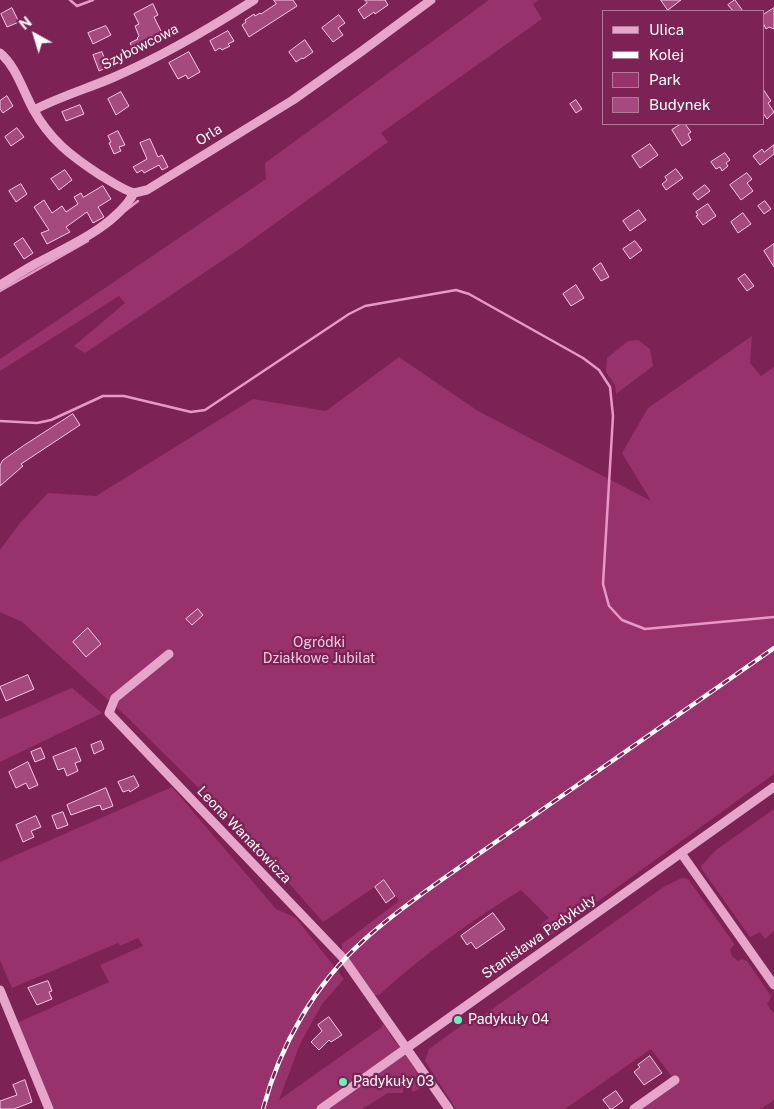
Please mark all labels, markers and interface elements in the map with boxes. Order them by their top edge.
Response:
north arrow [10,10,60,60]
legend [602,10,764,125]
text: N [16,14,35,33]
street label: Szybowcowa [99,20,181,74]
text: Ulica [649,21,684,38]
text: Kolej [649,46,684,63]
text: Park [649,71,681,88]
text: Budynek [649,96,710,113]
street label: Orla [193,121,225,149]
park label: Ogródki Działkowe Jubilat [263,635,375,668]
street label: Leona Wanatowicza [193,783,295,887]
street label: Stanisława Padykuły [479,891,599,983]
place label: Padykuły 04 [468,1012,549,1028]
marker: Padykuły 04 [452,1014,464,1026]
place label: Padykuły 03 [353,1074,434,1090]
marker: Padykuły 03 [337,1076,349,1088]

